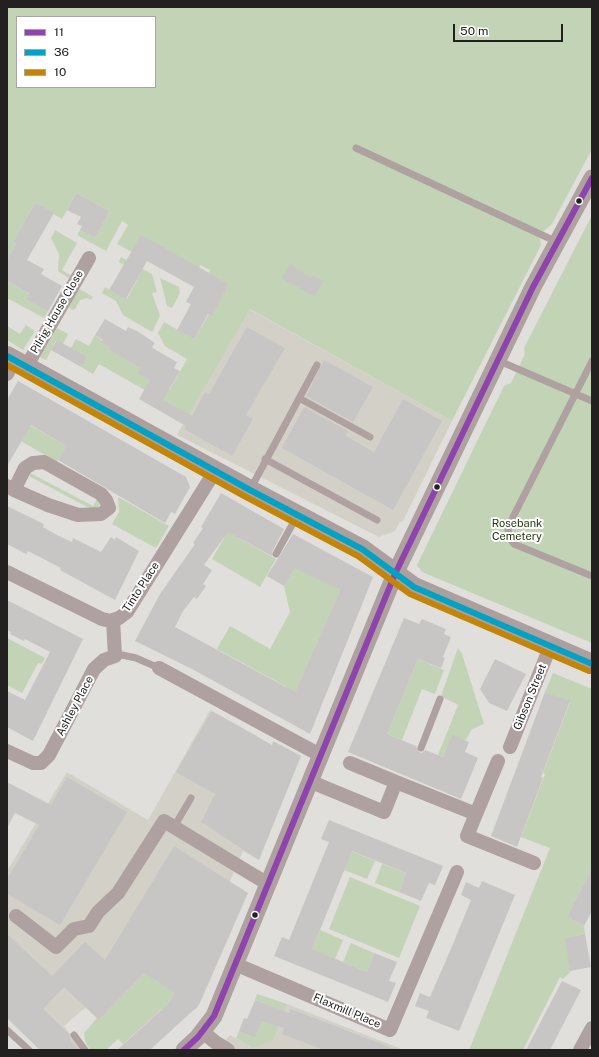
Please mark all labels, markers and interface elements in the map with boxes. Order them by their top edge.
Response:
legend [16,16,156,88]
scale bar [455,16,565,42]
text: 50 m [460,24,488,38]
text: 11 [54,25,64,39]
text: 36 [54,45,69,59]
text: 10 [54,65,66,79]
unlabelled marker [574,196,584,206]
street label: Pilrig House Close [28,268,86,356]
unlabelled marker [432,482,442,492]
park label: Rosebank Cemetery [492,517,542,543]
street label: Tinto Place [120,560,162,614]
street label: Gibson Street [511,662,549,732]
street label: Ashley Place [54,674,96,738]
unlabelled marker [250,910,260,920]
street label: Flaxmill Place [311,991,383,1031]

